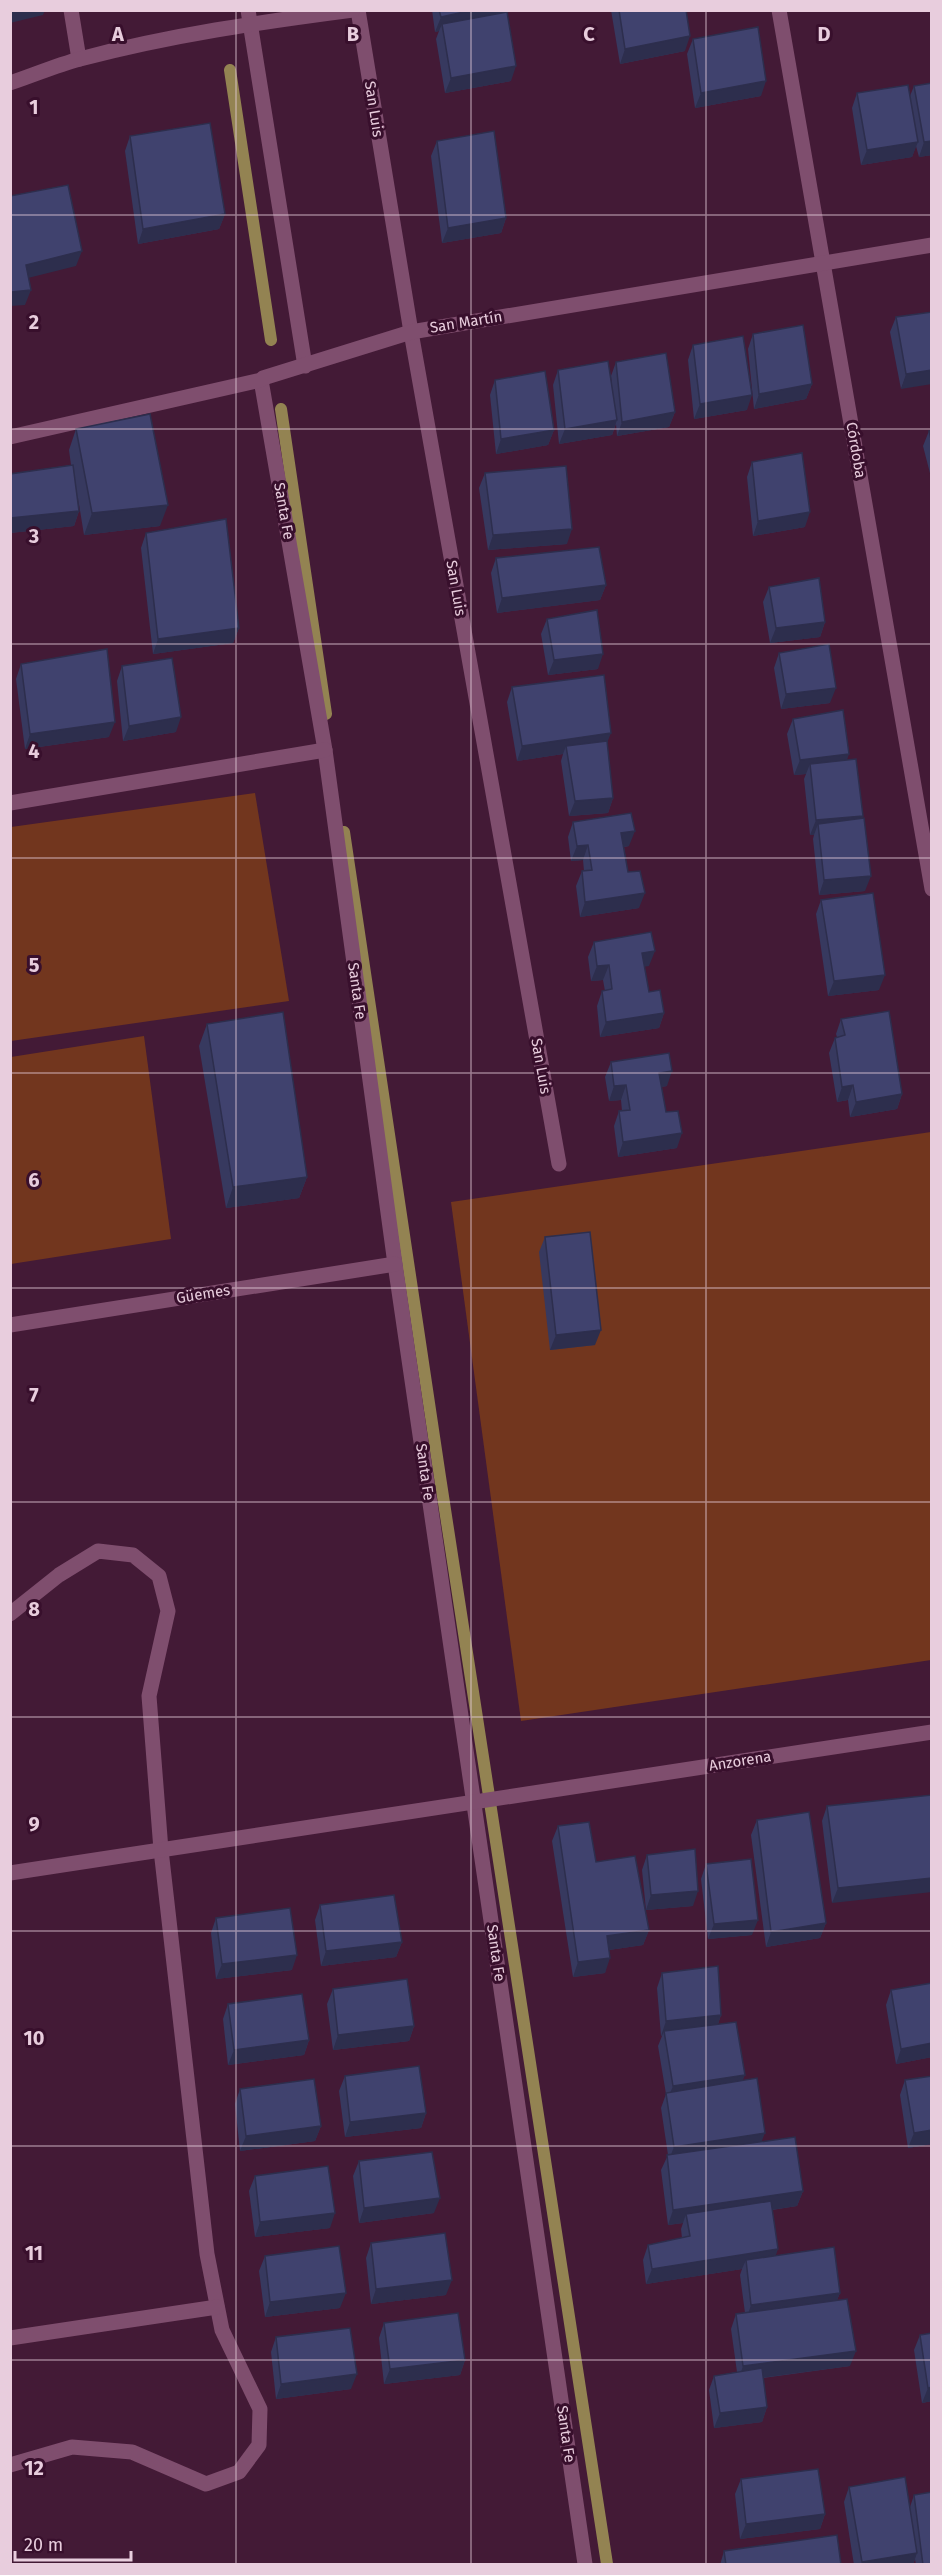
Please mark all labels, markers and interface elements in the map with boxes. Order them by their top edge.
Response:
text: A [111,22,125,46]
text: B [347,22,359,46]
text: C [583,22,595,46]
text: D [817,22,831,46]
street label: San Luis [361,80,387,138]
text: 1 [29,95,39,119]
street label: San Martín [428,307,504,337]
text: 2 [29,310,39,334]
street label: Córdoba [842,420,870,480]
street label: Santa Fe [270,481,298,541]
text: 3 [28,524,39,548]
street label: San Luis [442,559,470,617]
text: 4 [28,739,40,763]
text: 5 [29,953,40,977]
street label: Santa Fe [344,961,370,1021]
street label: San Luis [527,1037,555,1095]
text: 6 [28,1168,40,1192]
street label: Güemes [175,1281,231,1307]
text: 7 [29,1383,39,1407]
street label: Santa Fe [412,1442,438,1502]
text: 8 [28,1597,40,1621]
street label: Anzorena [707,1747,773,1775]
text: 9 [28,1812,40,1836]
street label: Santa Fe [483,1923,509,1983]
text: 10 [24,2026,44,2050]
text: 11 [25,2241,43,2265]
street label: Santa Fe [553,2404,579,2464]
text: 12 [24,2456,44,2480]
scale bar [15,2524,130,2562]
text: 20 m [24,2534,63,2556]

